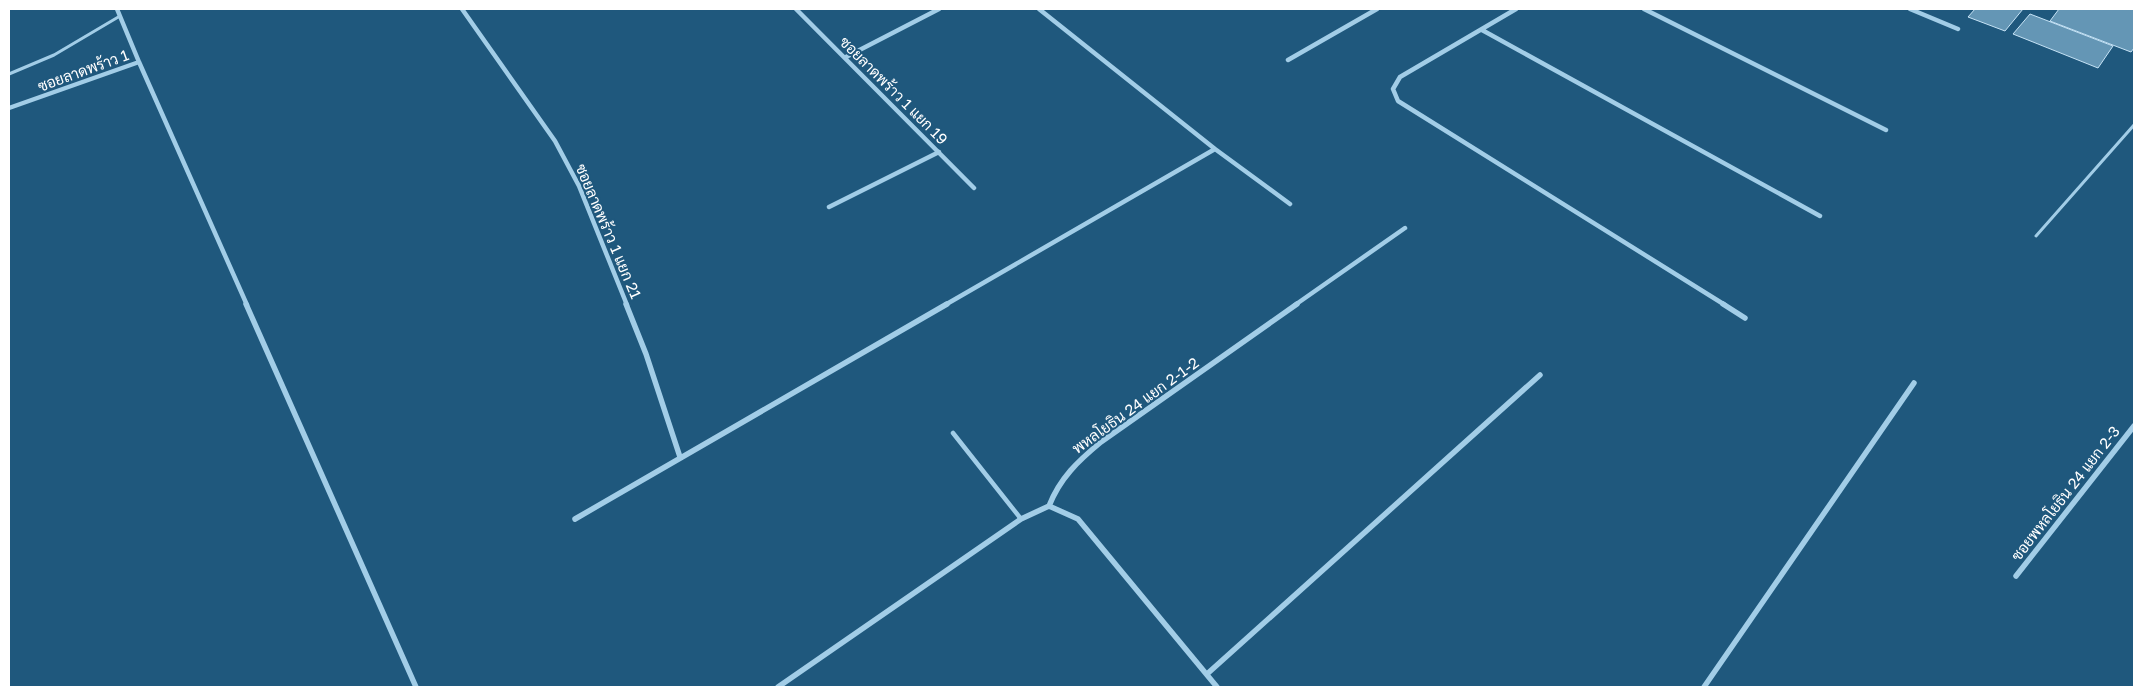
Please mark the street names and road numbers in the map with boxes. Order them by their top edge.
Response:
street label: ซอยลาดพร้าว 1 แยก 19 [836,32,952,148]
street label: ซอยลาดพร้าว 1 [35,45,131,95]
street label: ซอยลาดพร้าว 1 แยก 21 [572,161,646,301]
street label: พหลโยธิน 24 แยก 2-1-2 [1068,353,1202,457]
street label: ซอยพหลโยธิน 24 แยก 2-3 [2007,422,2123,564]

